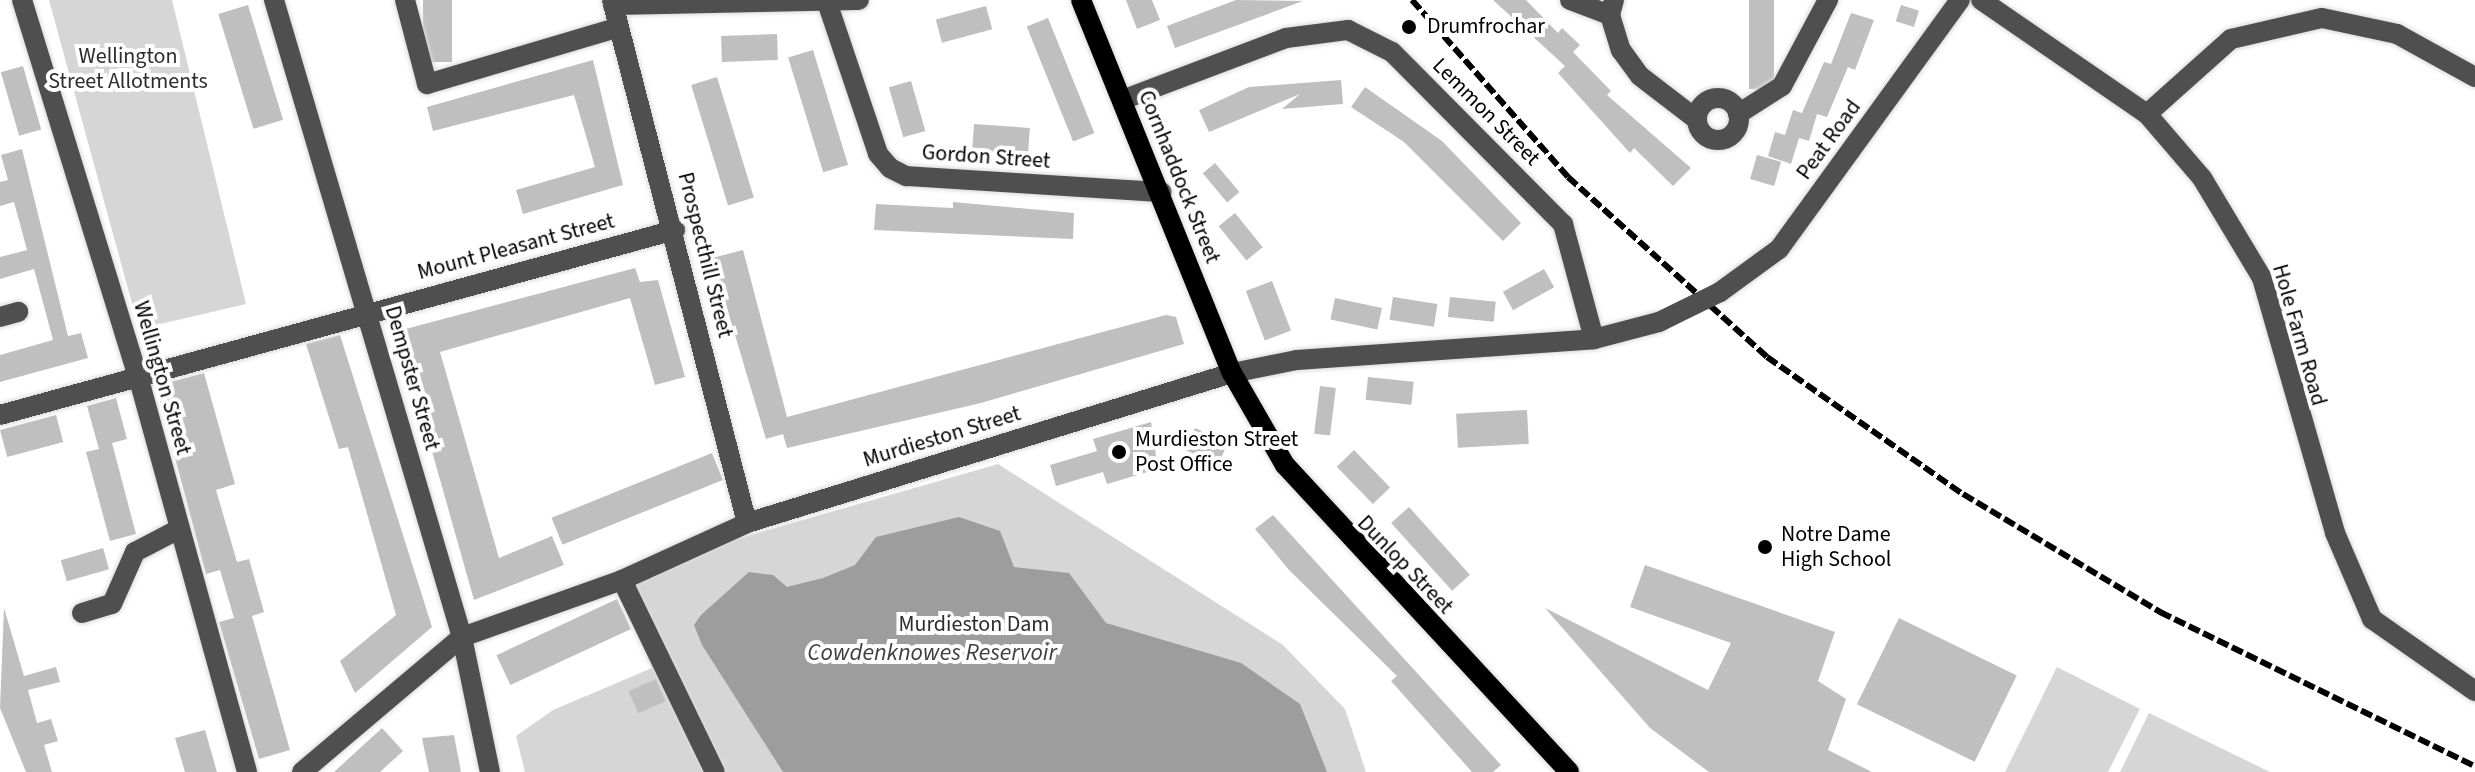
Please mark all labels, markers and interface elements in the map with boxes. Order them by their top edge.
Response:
place label: Drumfrochar [1427,14,1545,40]
marker: Drumfrochar [1398,16,1420,38]
park label: Wellington Street Allotments [48,43,208,94]
street label: Lemmon Street [1427,53,1545,171]
street label: Cornhaddock Street [1132,87,1226,267]
street label: Peat Road [1791,95,1867,185]
street label: Gordon Street [921,139,1051,175]
street label: Prospecthill Street [672,170,738,340]
street label: Mount Pleasant Street [415,208,617,286]
street label: Hole Farm Road [2266,261,2332,409]
street label: Wellington Street [127,298,197,458]
street label: Dempster Street [379,303,445,453]
street label: Murdieston Street [860,401,1024,473]
place label: Murdieston Street Post Office [1135,426,1298,478]
marker: Murdieston Street Post Office [1110,443,1128,461]
street label: Dunlop Street [1351,510,1459,620]
place label: Notre Dame High School [1781,521,1891,572]
marker: Notre Dame High School [1756,538,1774,556]
park label: Murdieston Dam [898,612,1050,638]
water label: Cowdenknowes Reservoir [807,639,1057,667]

